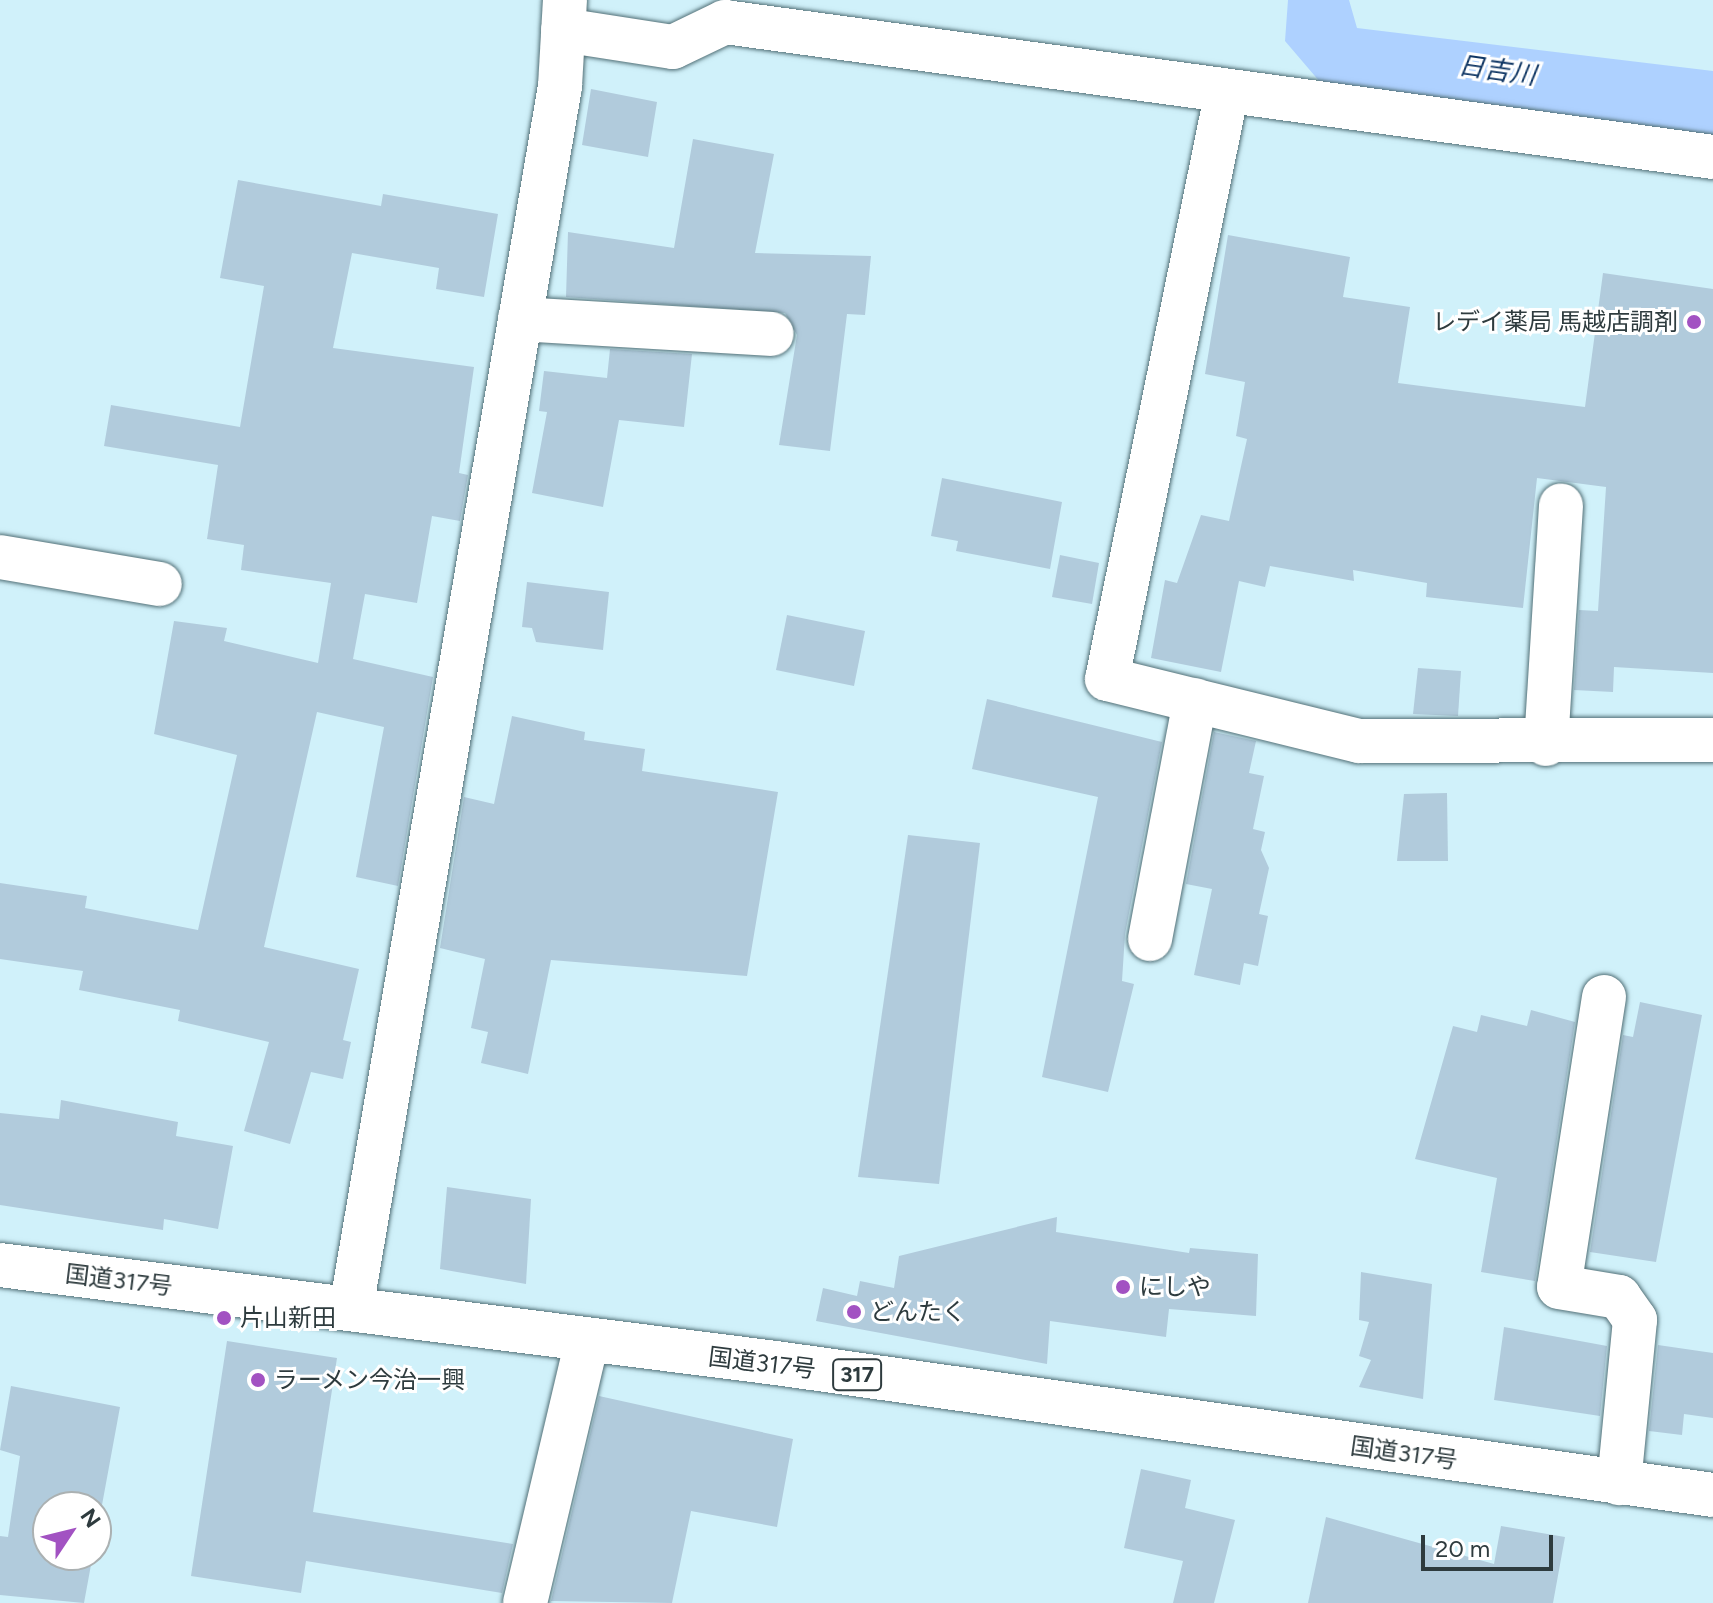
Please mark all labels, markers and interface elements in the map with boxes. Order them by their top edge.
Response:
water label: 日吉川 [1456,50,1538,92]
place label: レデイ薬局 馬越店調剤 [1432,308,1678,336]
marker: レデイ薬局 馬越店調剤 [1685,313,1703,331]
street label: 国道317号 [64,1259,174,1301]
place label: にしや [1139,1273,1211,1301]
marker: にしや [1114,1278,1132,1296]
place label: どんたく [870,1298,966,1326]
marker: どんたく [845,1303,863,1321]
place label: 片山新田 [240,1304,336,1332]
marker: 片山新田 [215,1309,233,1327]
street label: 国道317号 [707,1342,817,1384]
road number: 317 [831,1357,883,1393]
place label: ラーメン今治一興 [274,1366,466,1394]
marker: ラーメン今治一興 [249,1371,267,1389]
street label: 国道317号 [1349,1431,1459,1475]
north arrow [32,1491,112,1571]
text: N [74,1503,106,1533]
scale bar [1425,1519,1557,1569]
text: 20 m [1435,1534,1490,1563]

